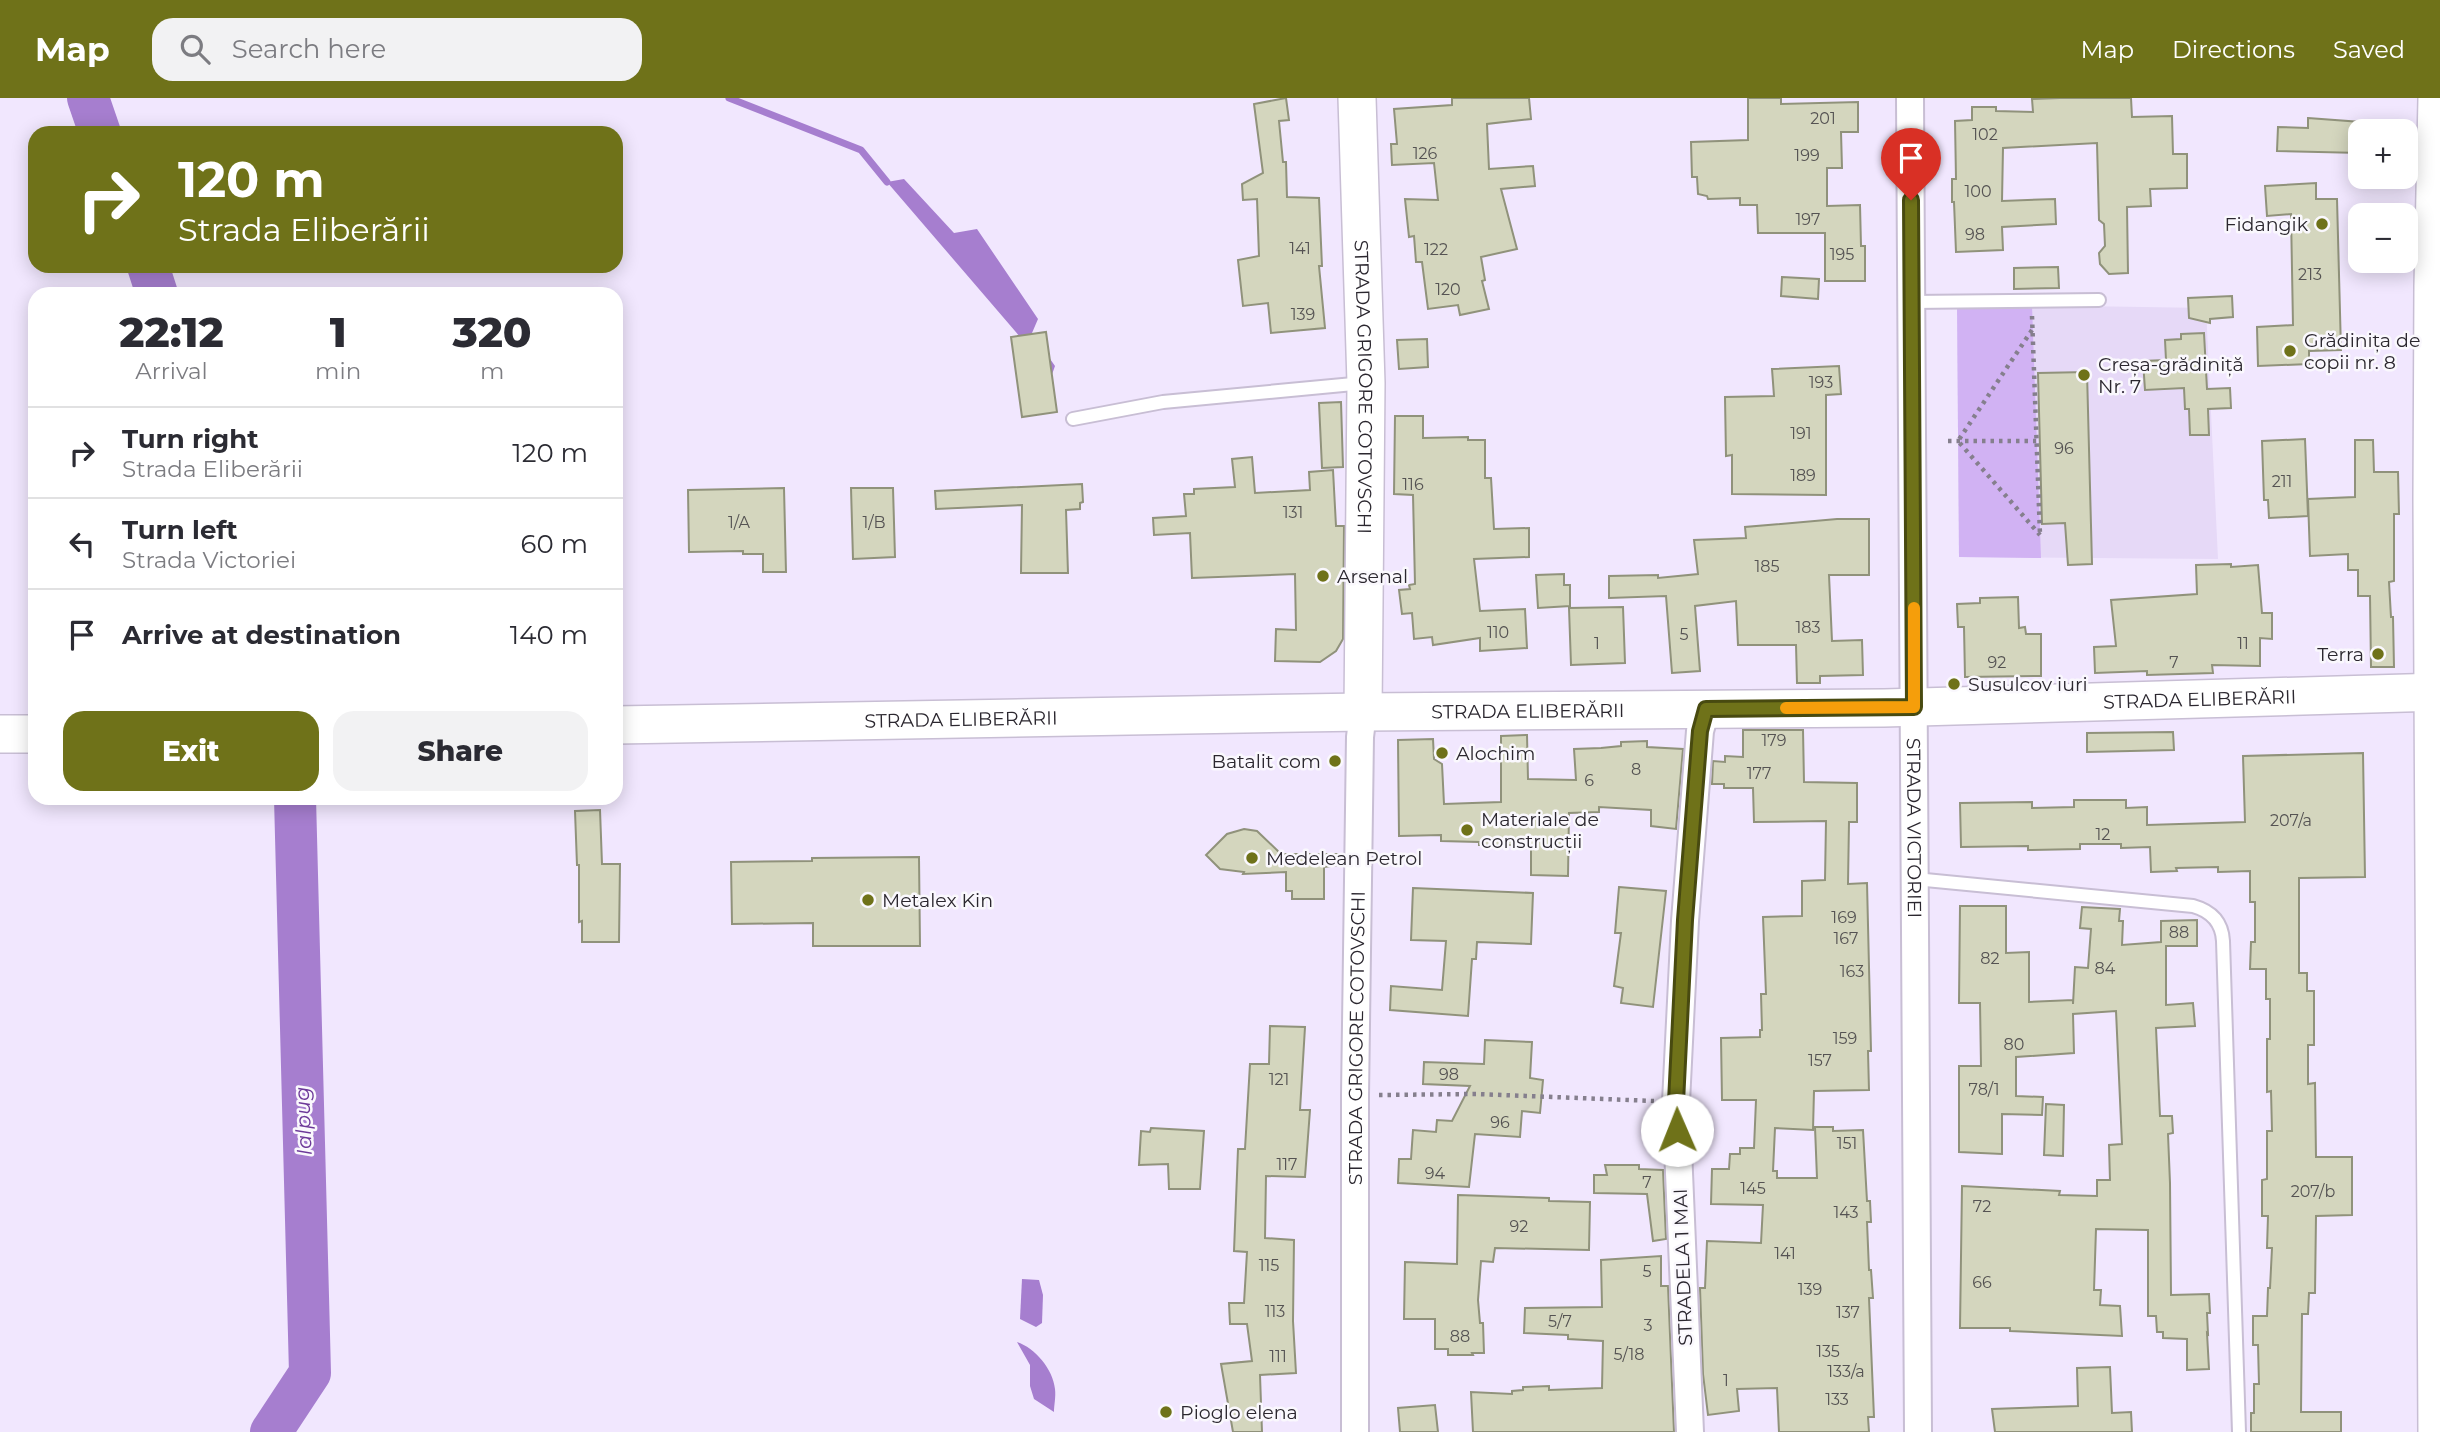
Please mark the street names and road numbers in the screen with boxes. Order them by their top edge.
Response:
street label: STRADA GRIGORE COTOVSCHI [1350,239,1378,534]
street label: STRADA ELIBERĂRII [2103,685,2297,713]
street label: STRADA ELIBERĂRII [1431,698,1625,723]
street label: STRADA ELIBERĂRII [864,706,1058,732]
street label: STRADA VICTORIEI [1902,738,1926,918]
street label: STRADA GRIGORE COTOVSCHI [1343,891,1369,1185]
street label: STRADELA 1 MAI [1669,1188,1697,1346]

